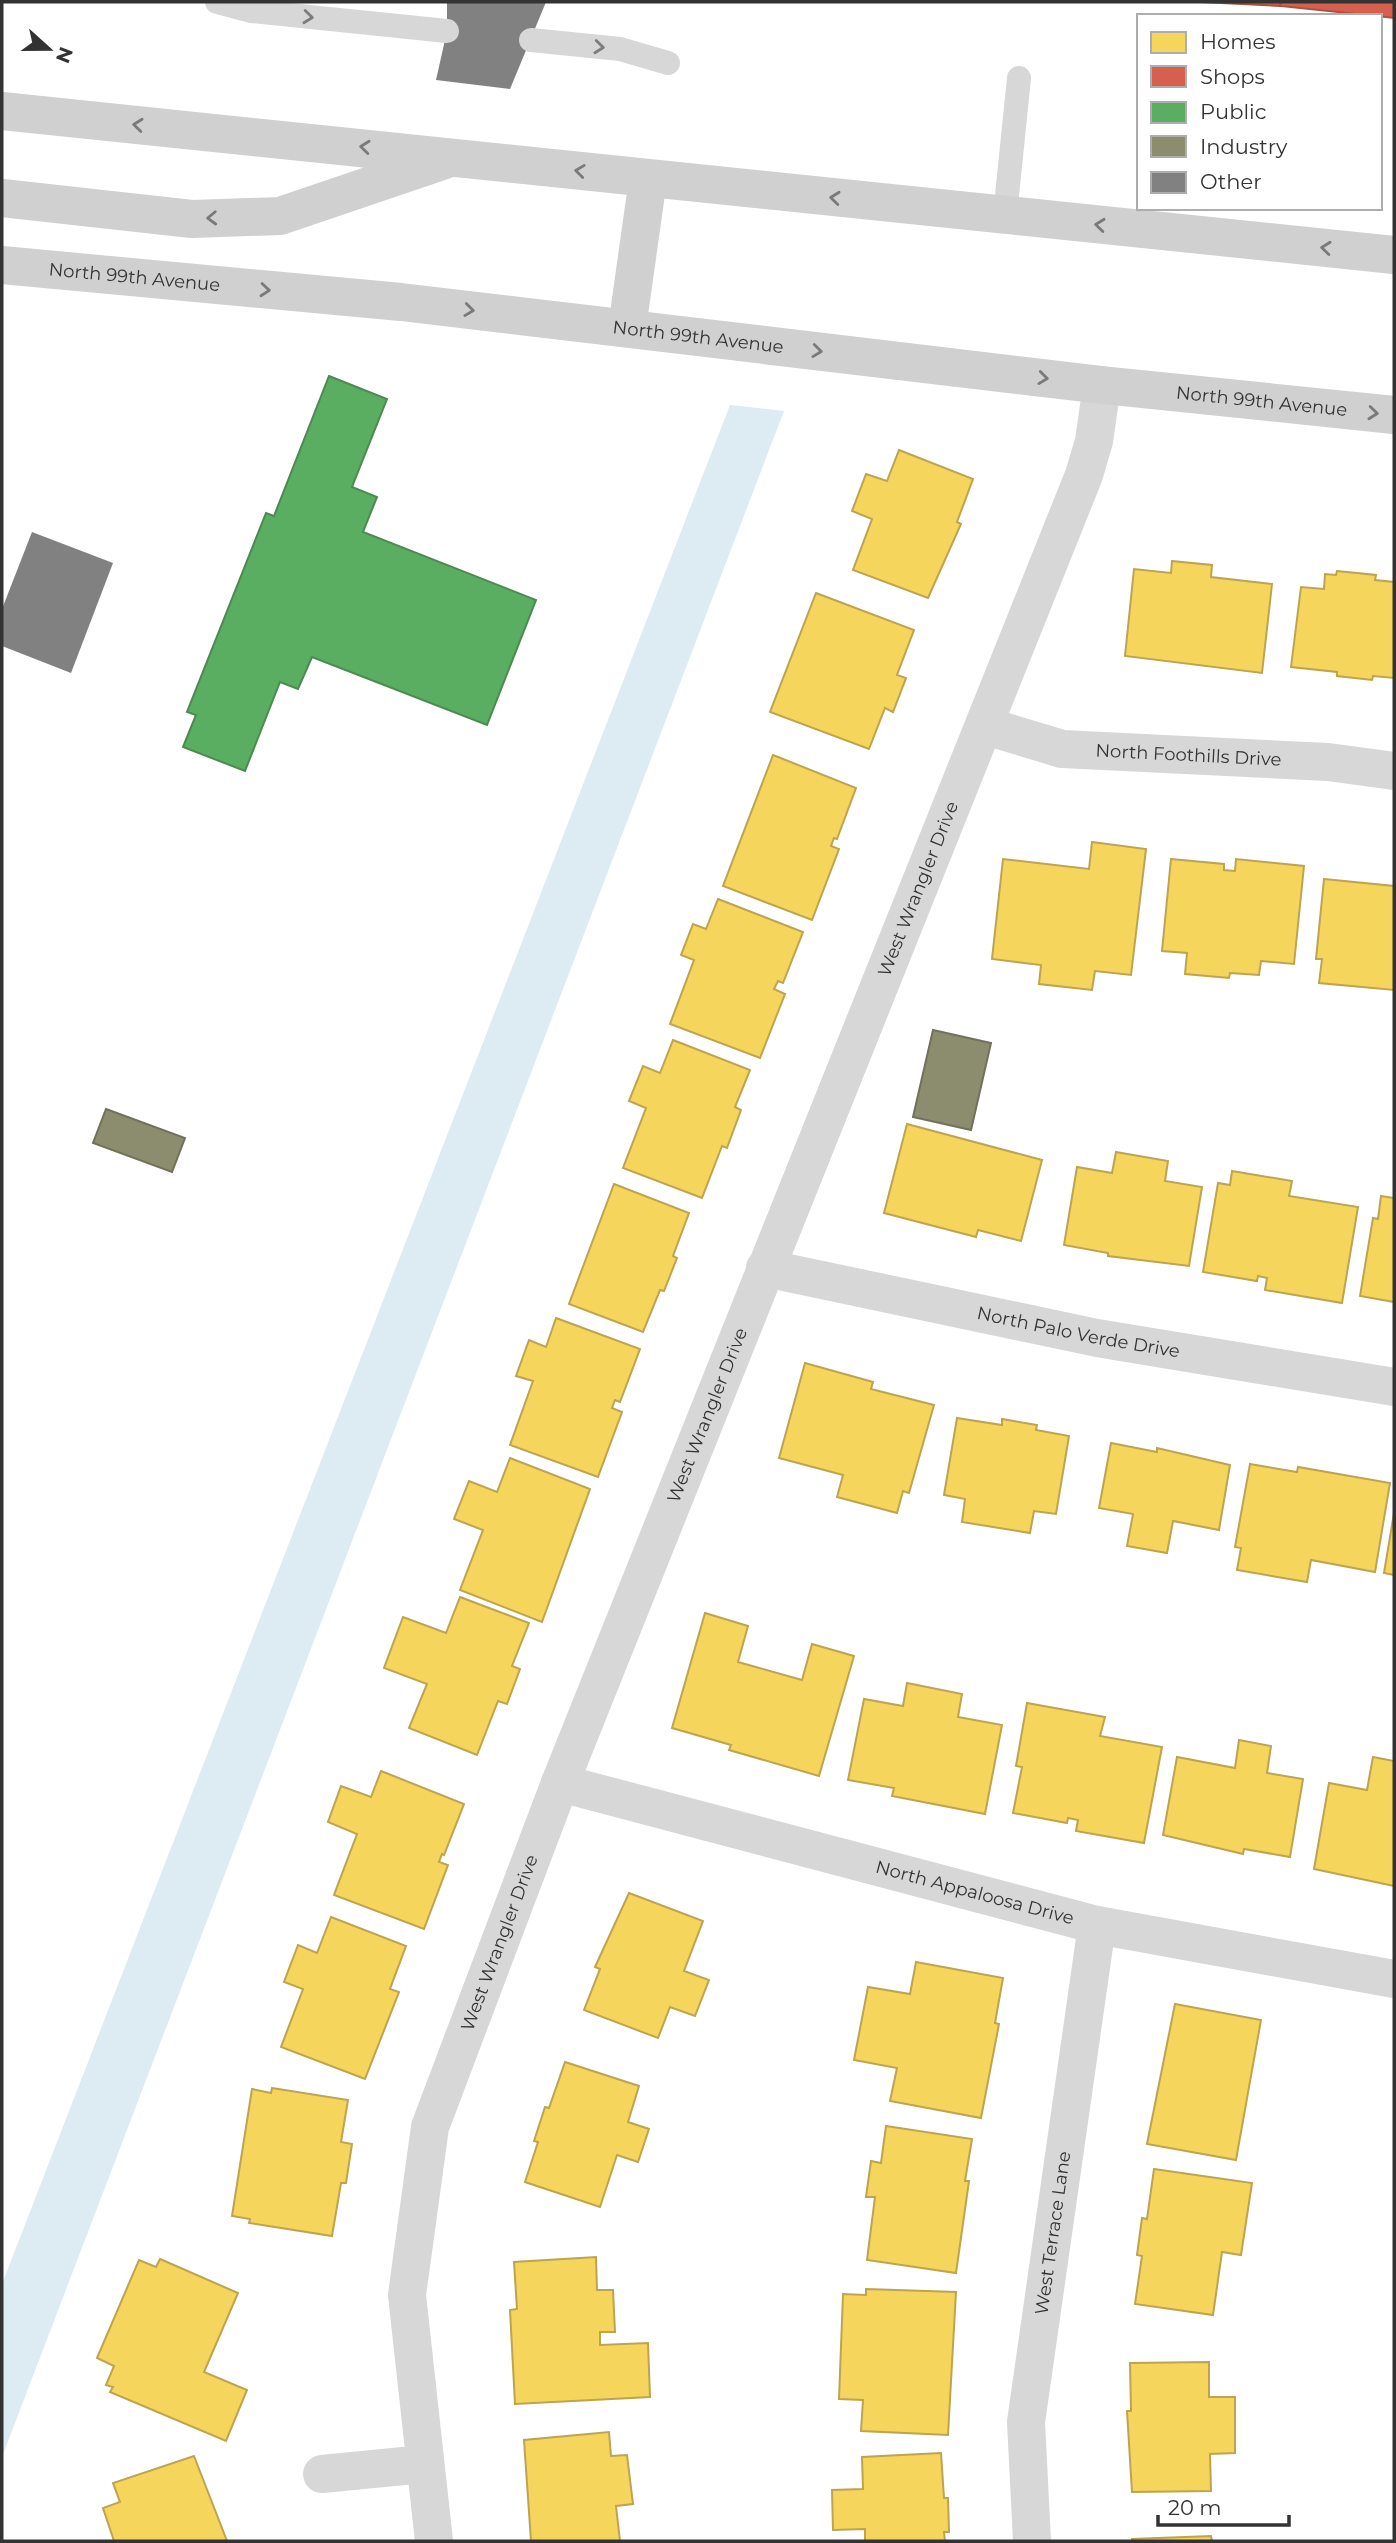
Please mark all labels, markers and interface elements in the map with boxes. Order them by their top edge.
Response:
one-way arrow [303,9,314,24]
north arrow [14,14,84,84]
legend [1137,14,1382,210]
text: Homes [1200,29,1275,54]
one-way arrow [594,39,605,54]
text: N [51,44,78,66]
text: Shops [1200,64,1265,89]
text: Public [1200,99,1267,124]
one-way arrow [133,117,144,132]
text: Industry [1200,134,1288,159]
one-way arrow [359,140,370,155]
one-way arrow [575,163,586,178]
text: Other [1200,169,1262,194]
one-way arrow [829,191,840,206]
one-way arrow [206,210,216,226]
one-way arrow [1094,218,1105,233]
one-way arrow [1321,241,1332,256]
street label: North 99th Avenue [48,258,221,296]
one-way arrow [260,282,271,297]
one-way arrow [463,302,475,317]
street label: North 99th Avenue [612,316,785,358]
one-way arrow [812,343,823,358]
one-way arrow [1037,370,1048,385]
street label: North 99th Avenue [1175,382,1348,421]
one-way arrow [1368,405,1379,420]
street label: North Foothills Drive [1095,740,1282,771]
street label: West Wrangler Drive [873,798,963,980]
street label: North Palo Verde Drive [975,1302,1182,1363]
street label: West Wrangler Drive [662,1324,752,1506]
street label: West Wrangler Drive [456,1851,543,2034]
street label: North Appaloosa Drive [873,1856,1076,1929]
street label: West Terrace Lane [1030,2150,1076,2316]
scale bar [1158,2484,1289,2528]
text: 20 m [1168,2495,1222,2520]

